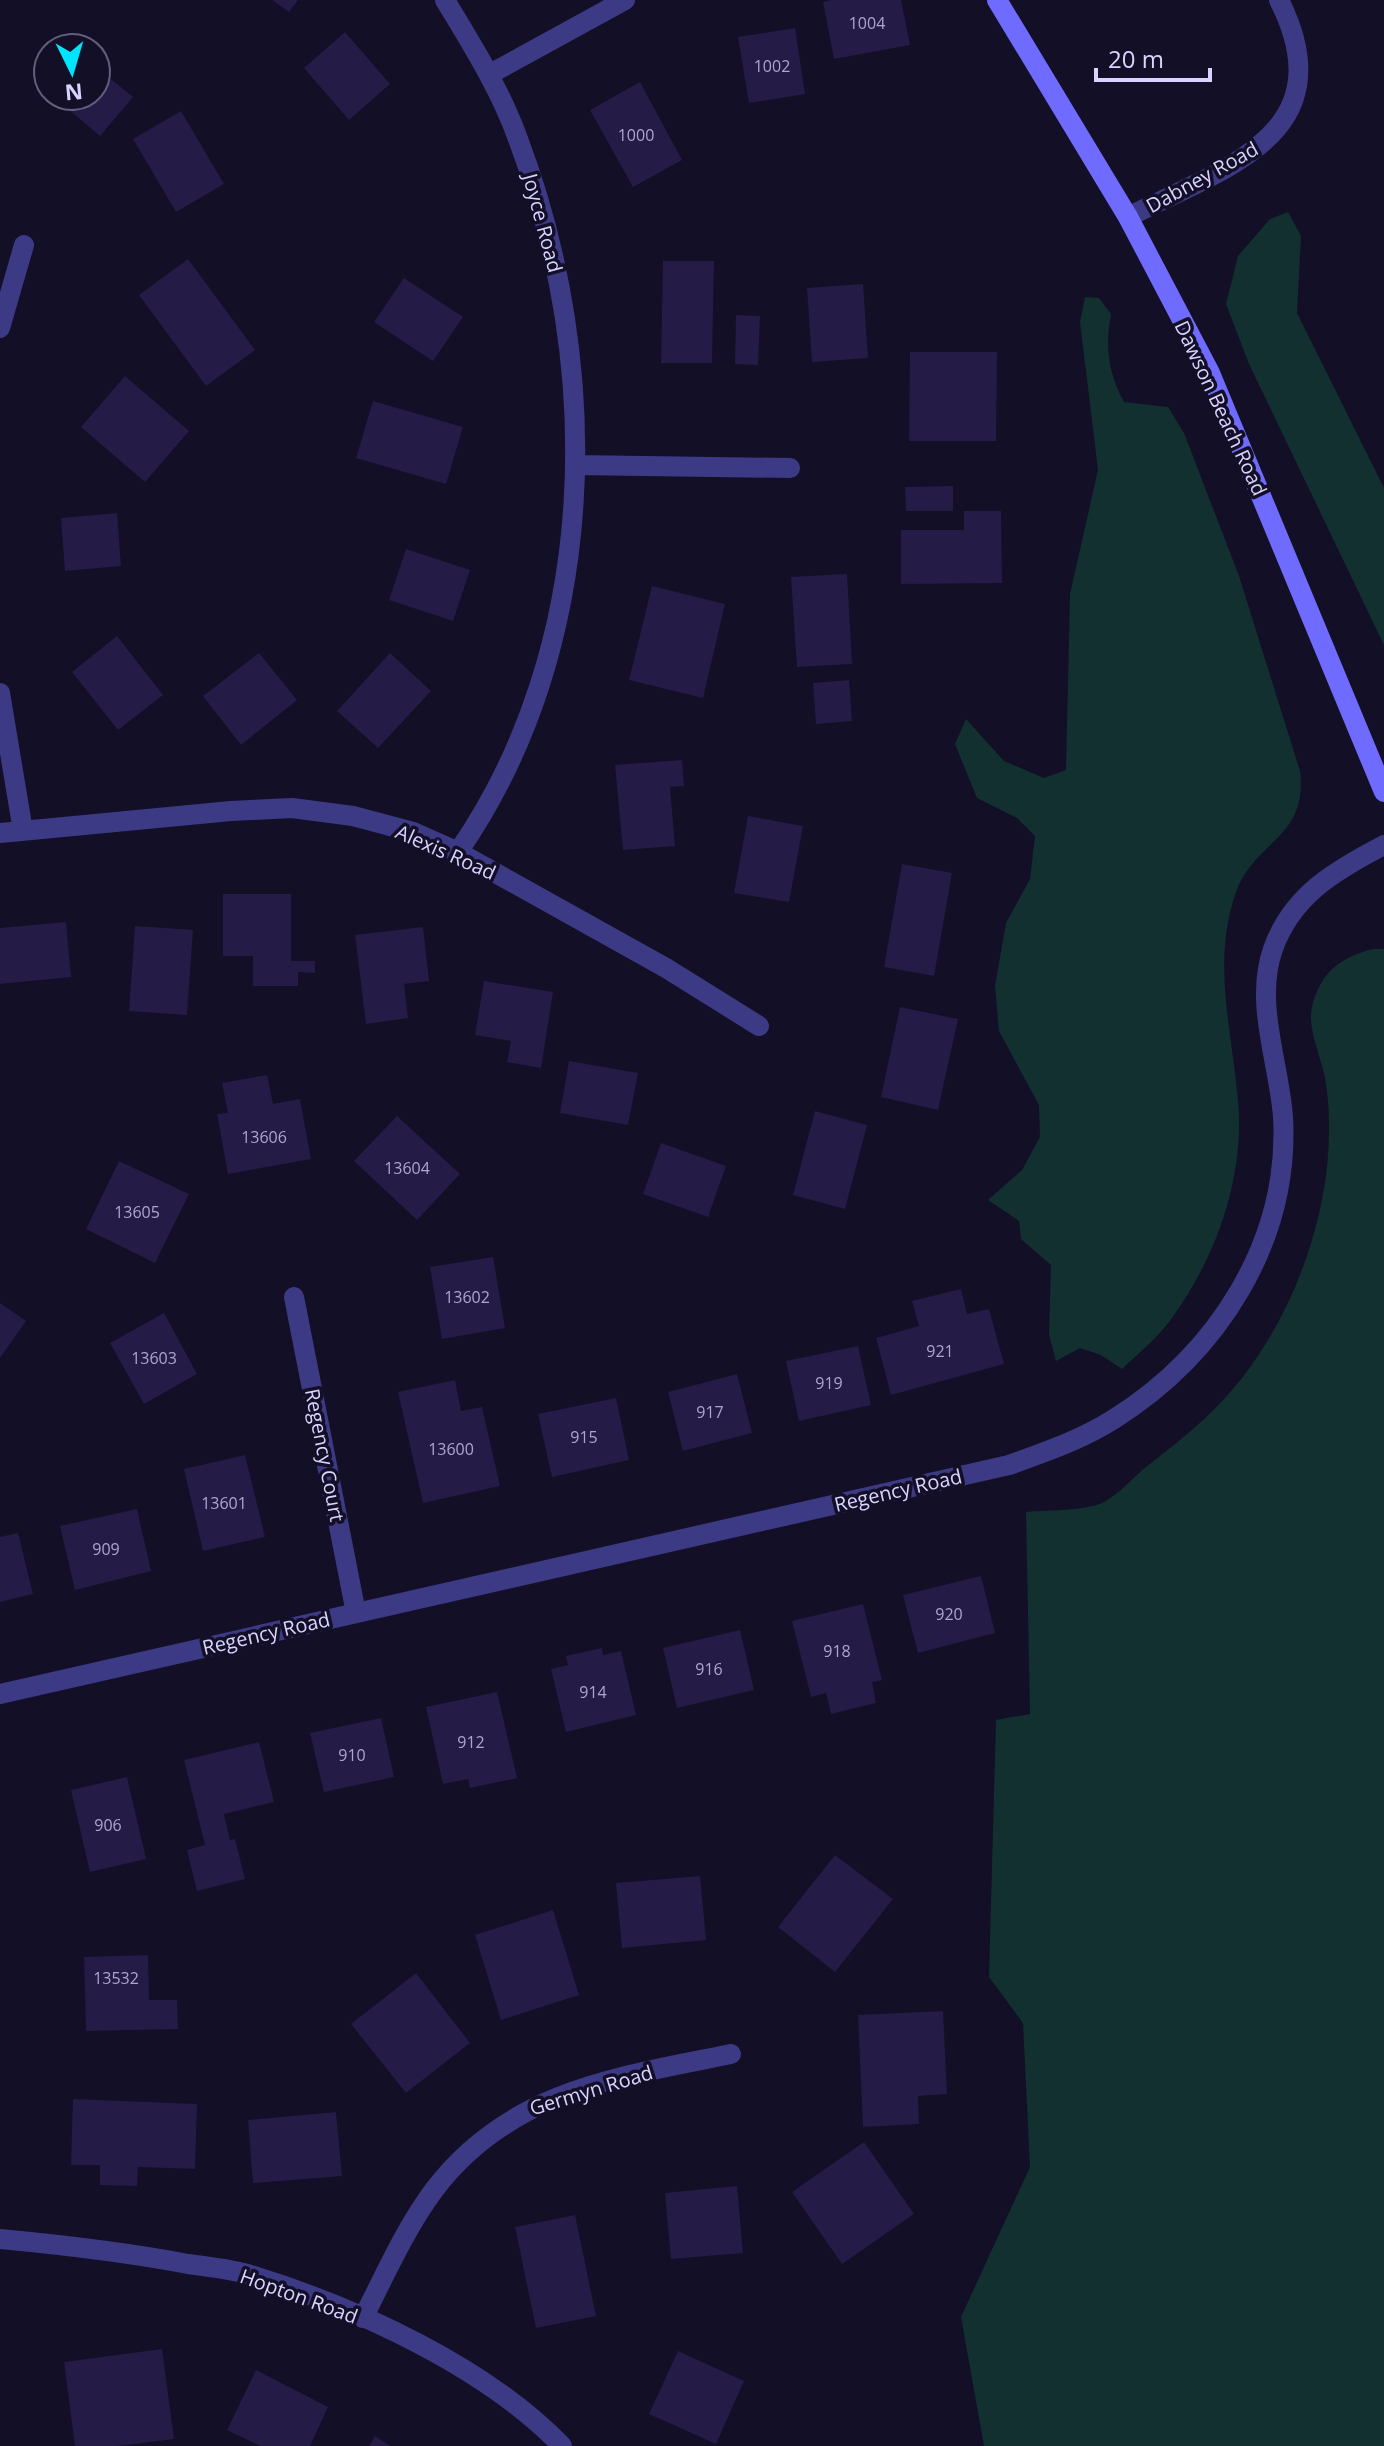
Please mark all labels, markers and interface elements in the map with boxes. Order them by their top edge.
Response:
house number: 1004 [849,12,885,34]
north arrow [32,32,112,112]
scale bar [1096,32,1210,82]
text: 20 m [1108,42,1164,75]
house number: 1002 [754,55,790,77]
text: N [64,77,84,109]
house number: 1000 [618,124,654,146]
street label: Dabney Road [1141,135,1263,219]
street label: Joyce Road [516,169,569,275]
street label: Dawson Beach Road [1169,316,1273,500]
street label: Alexis Road [392,818,500,886]
house number: 13606 [241,1126,287,1148]
house number: 13604 [384,1157,430,1179]
house number: 13605 [114,1201,160,1223]
house number: 13602 [444,1286,490,1308]
house number: 921 [926,1340,954,1362]
house number: 13603 [131,1347,177,1369]
house number: 919 [815,1372,843,1394]
street label: Regency Court [299,1386,351,1524]
house number: 917 [696,1401,724,1423]
house number: 915 [570,1426,598,1448]
house number: 13600 [428,1438,474,1460]
street label: Regency Road [831,1462,965,1518]
house number: 13601 [201,1492,247,1514]
house number: 909 [92,1538,120,1560]
house number: 920 [935,1603,963,1625]
street label: Regency Road [199,1605,333,1661]
house number: 918 [823,1640,851,1662]
house number: 916 [695,1658,723,1680]
house number: 914 [579,1681,607,1703]
house number: 912 [457,1731,485,1753]
house number: 910 [338,1744,366,1766]
house number: 906 [94,1814,122,1836]
house number: 13532 [93,1967,139,1989]
street label: Germyn Road [526,2058,656,2122]
street label: Hopton Road [236,2262,362,2330]

